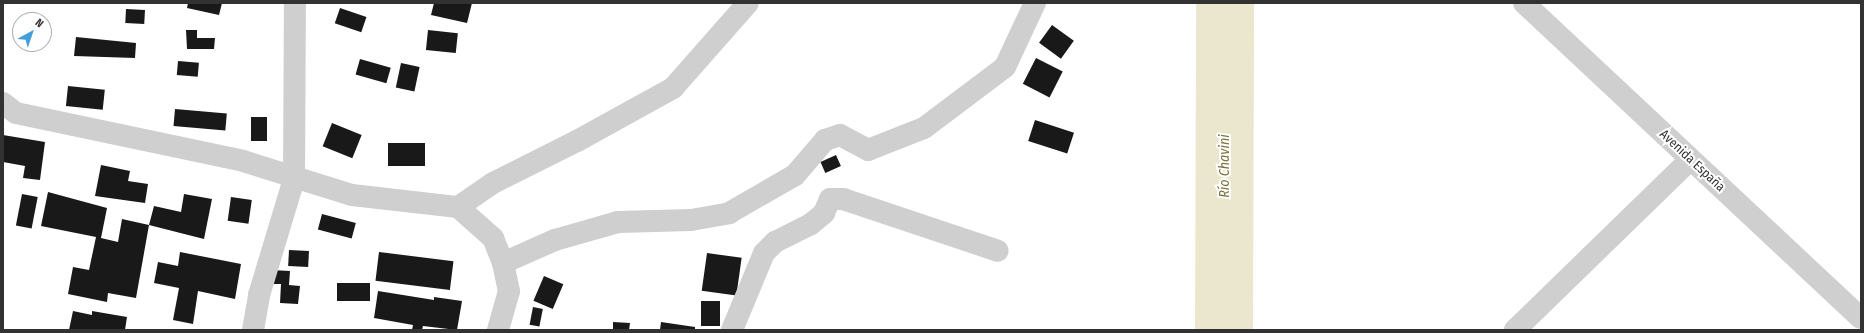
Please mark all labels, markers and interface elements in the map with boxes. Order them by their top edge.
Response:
north arrow [12,12,52,52]
text: N [33,16,46,30]
street label: Avenida España [1656,127,1728,195]
water label: Río Chavini [1217,134,1233,198]

